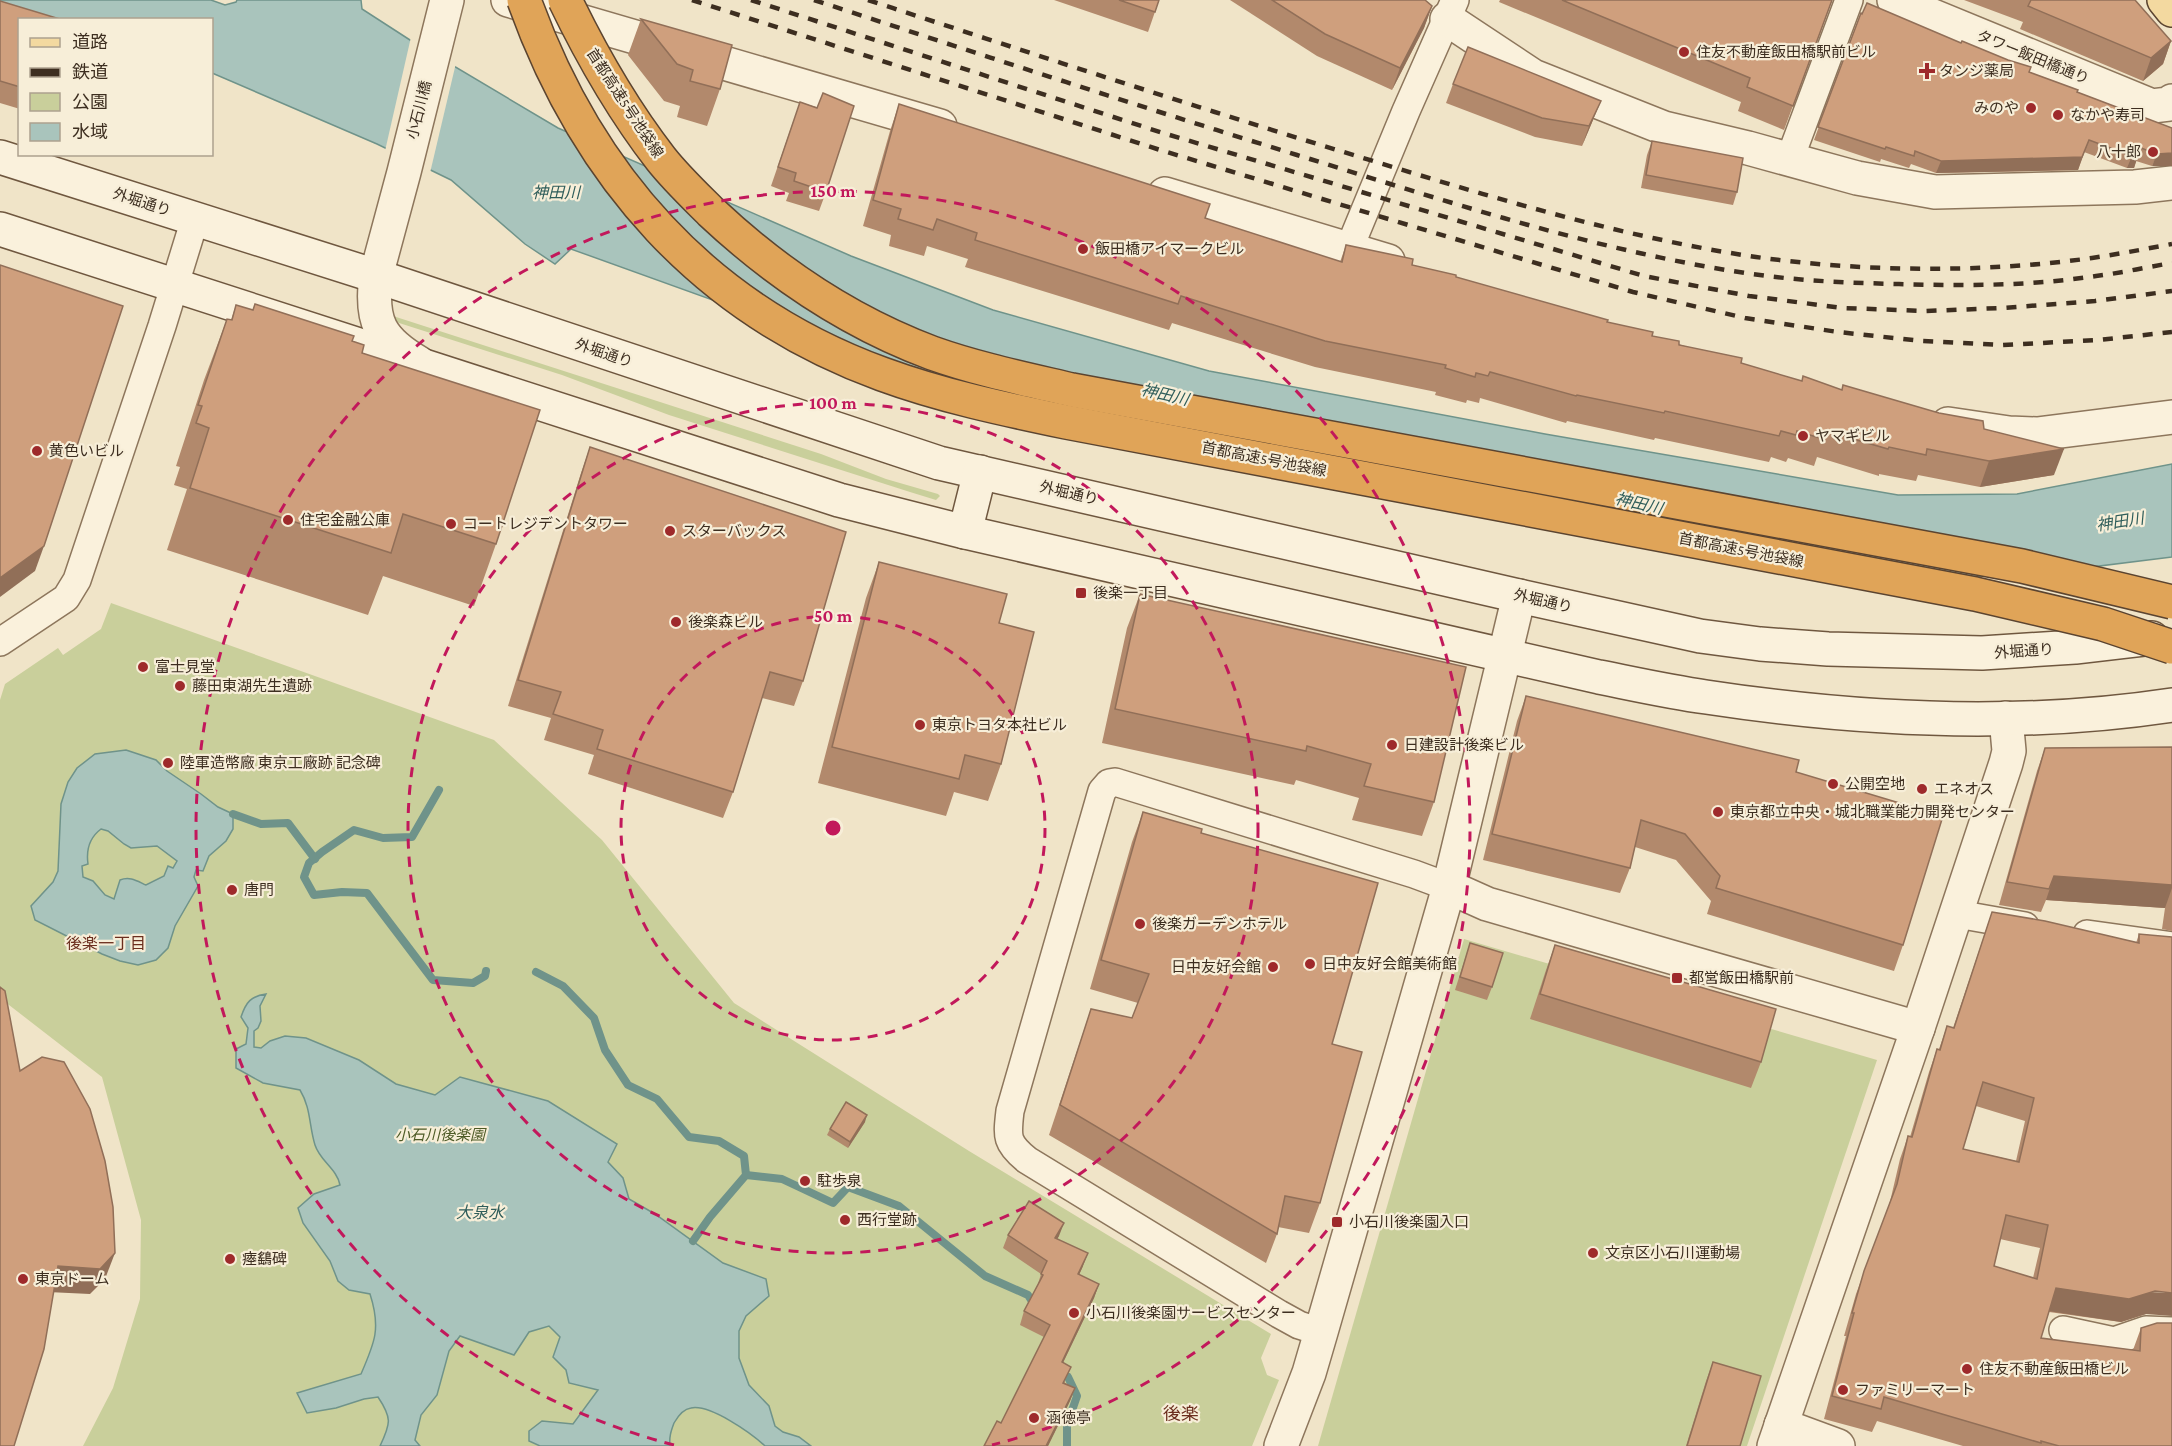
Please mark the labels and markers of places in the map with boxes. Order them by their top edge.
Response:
place label: 住友不動産飯田橋駅前ビル [1696,44,1876,60]
marker: 住友不動産飯田橋駅前ビル [1677,45,1691,59]
place label: タンジ薬局 [1939,63,2014,79]
marker: タンジ薬局 [1920,64,1934,78]
place label: みのや [1974,100,2019,116]
marker: みのや [2024,101,2038,115]
place label: なかや寿司 [2070,107,2145,123]
marker: なかや寿司 [2051,108,2065,122]
place label: 八十郎 [2096,144,2141,160]
marker: 八十郎 [2146,145,2160,159]
place label: 飯田橋アイマークビル [1095,241,1244,257]
marker: 飯田橋アイマークビル [1076,242,1090,256]
place label: ヤマギビル [1815,428,1890,444]
marker: ヤマギビル [1796,429,1810,443]
place label: 黄色いビル [49,443,124,459]
marker: 黄色いビル [30,444,44,458]
place label: 住宅金融公庫 [300,512,390,528]
marker: 住宅金融公庫 [281,513,295,527]
place label: コートレジデントタワー [463,516,628,532]
marker: コートレジデントタワー [444,517,458,531]
place label: スターバックス [682,523,786,539]
marker: スターバックス [663,524,677,538]
place label: 後楽一丁目 [1093,585,1168,601]
marker: 後楽一丁目 [1074,586,1088,600]
place label: 後楽森ビル [688,614,763,630]
marker: 後楽森ビル [669,615,683,629]
place label: 富士見堂 [155,659,215,675]
marker: 富士見堂 [136,660,150,674]
place label: 藤田東湖先生遺跡 [192,678,312,694]
marker: 藤田東湖先生遺跡 [173,679,187,693]
place label: 東京トヨタ本社ビル [932,717,1067,733]
marker: 東京トヨタ本社ビル [913,718,927,732]
place label: 日建設計後楽ビル [1404,737,1524,753]
marker: 日建設計後楽ビル [1385,738,1399,752]
place label: 陸軍造幣廠 東京工廠跡 記念碑 [180,755,381,771]
marker: 陸軍造幣廠 東京工廠跡 記念碑 [161,756,175,770]
place label: 公開空地 [1845,776,1905,792]
marker: 公開空地 [1826,777,1840,791]
place label: エネオス [1934,781,1994,797]
marker: エネオス [1915,782,1929,796]
place label: 東京都立中央・城北職業能力開発センター [1730,803,2015,820]
marker: 東京都立中央・城北職業能力開発センター [1711,805,1725,819]
centre of rings [823,818,843,838]
place label: 唐門 [244,882,274,898]
marker: 唐門 [225,883,239,897]
place label: 後楽ガーデンホテル [1152,916,1287,932]
marker: 後楽ガーデンホテル [1133,917,1147,931]
place label: 日中友好会館美術館 [1322,955,1457,972]
marker: 日中友好会館美術館 [1303,957,1317,971]
place label: 日中友好会館 [1171,959,1261,975]
marker: 日中友好会館 [1266,960,1280,974]
place label: 都営飯田橋駅前 [1689,970,1794,986]
marker: 都営飯田橋駅前 [1670,971,1684,985]
place label: 駐歩泉 [817,1173,862,1189]
marker: 駐歩泉 [798,1174,812,1188]
place label: 西行堂跡 [857,1212,917,1228]
marker: 西行堂跡 [838,1213,852,1227]
place label: 小石川後楽園入口 [1349,1214,1469,1230]
marker: 小石川後楽園入口 [1330,1215,1344,1229]
place label: 文京区小石川運動場 [1605,1245,1740,1261]
marker: 文京区小石川運動場 [1586,1246,1600,1260]
place label: 瘞鷂碑 [242,1251,287,1267]
marker: 瘞鷂碑 [223,1252,237,1266]
place label: 東京ドーム [35,1271,110,1287]
marker: 東京ドーム [16,1272,30,1286]
place label: 小石川後楽園サービスセンター [1086,1305,1296,1321]
marker: 小石川後楽園サービスセンター [1067,1306,1081,1320]
place label: 住友不動産飯田橋ビル [1979,1361,2129,1377]
marker: 住友不動産飯田橋ビル [1960,1362,1974,1376]
place label: ファミリーマート [1855,1382,1975,1398]
marker: ファミリーマート [1836,1383,1850,1397]
place label: 涵徳亭 [1046,1410,1091,1426]
marker: 涵徳亭 [1027,1411,1041,1425]

